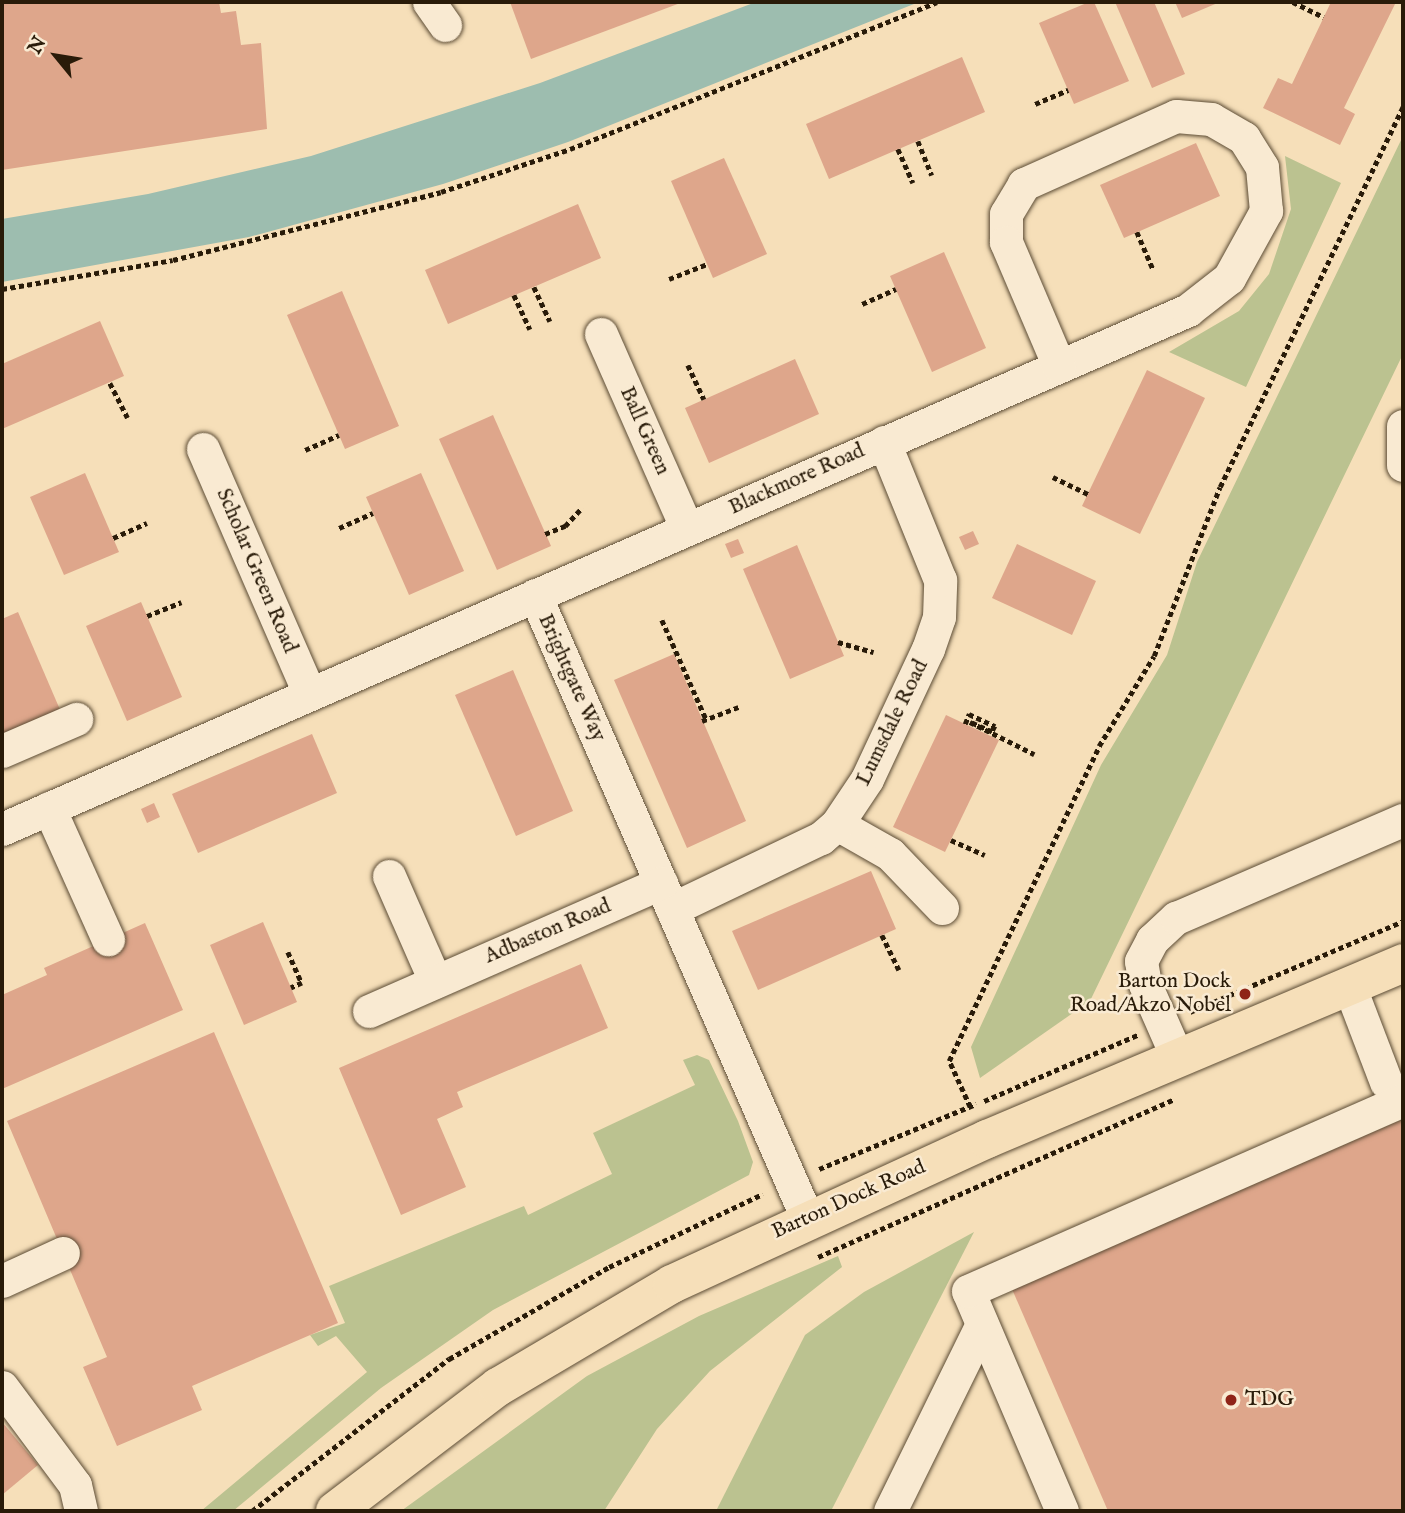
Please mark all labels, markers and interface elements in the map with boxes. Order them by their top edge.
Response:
north arrow [21,21,91,91]
text: N [23,32,52,59]
street label: Ball Green [613,383,675,479]
street label: Blackmore Road [725,439,869,521]
street label: Scholar Green Road [210,485,302,657]
street label: Brightgate Way [532,610,610,746]
street label: Lumsdale Road [852,656,934,790]
street label: Adbaston Road [481,894,615,970]
place label: Barton Dock Road/Akzo Nobel [1070,969,1231,1019]
marker: Barton Dock Road/Akzo Nobel [1237,986,1253,1002]
street label: Barton Dock Road [768,1155,930,1245]
place label: TDG [1245,1387,1294,1413]
marker: TDG [1223,1392,1239,1408]

